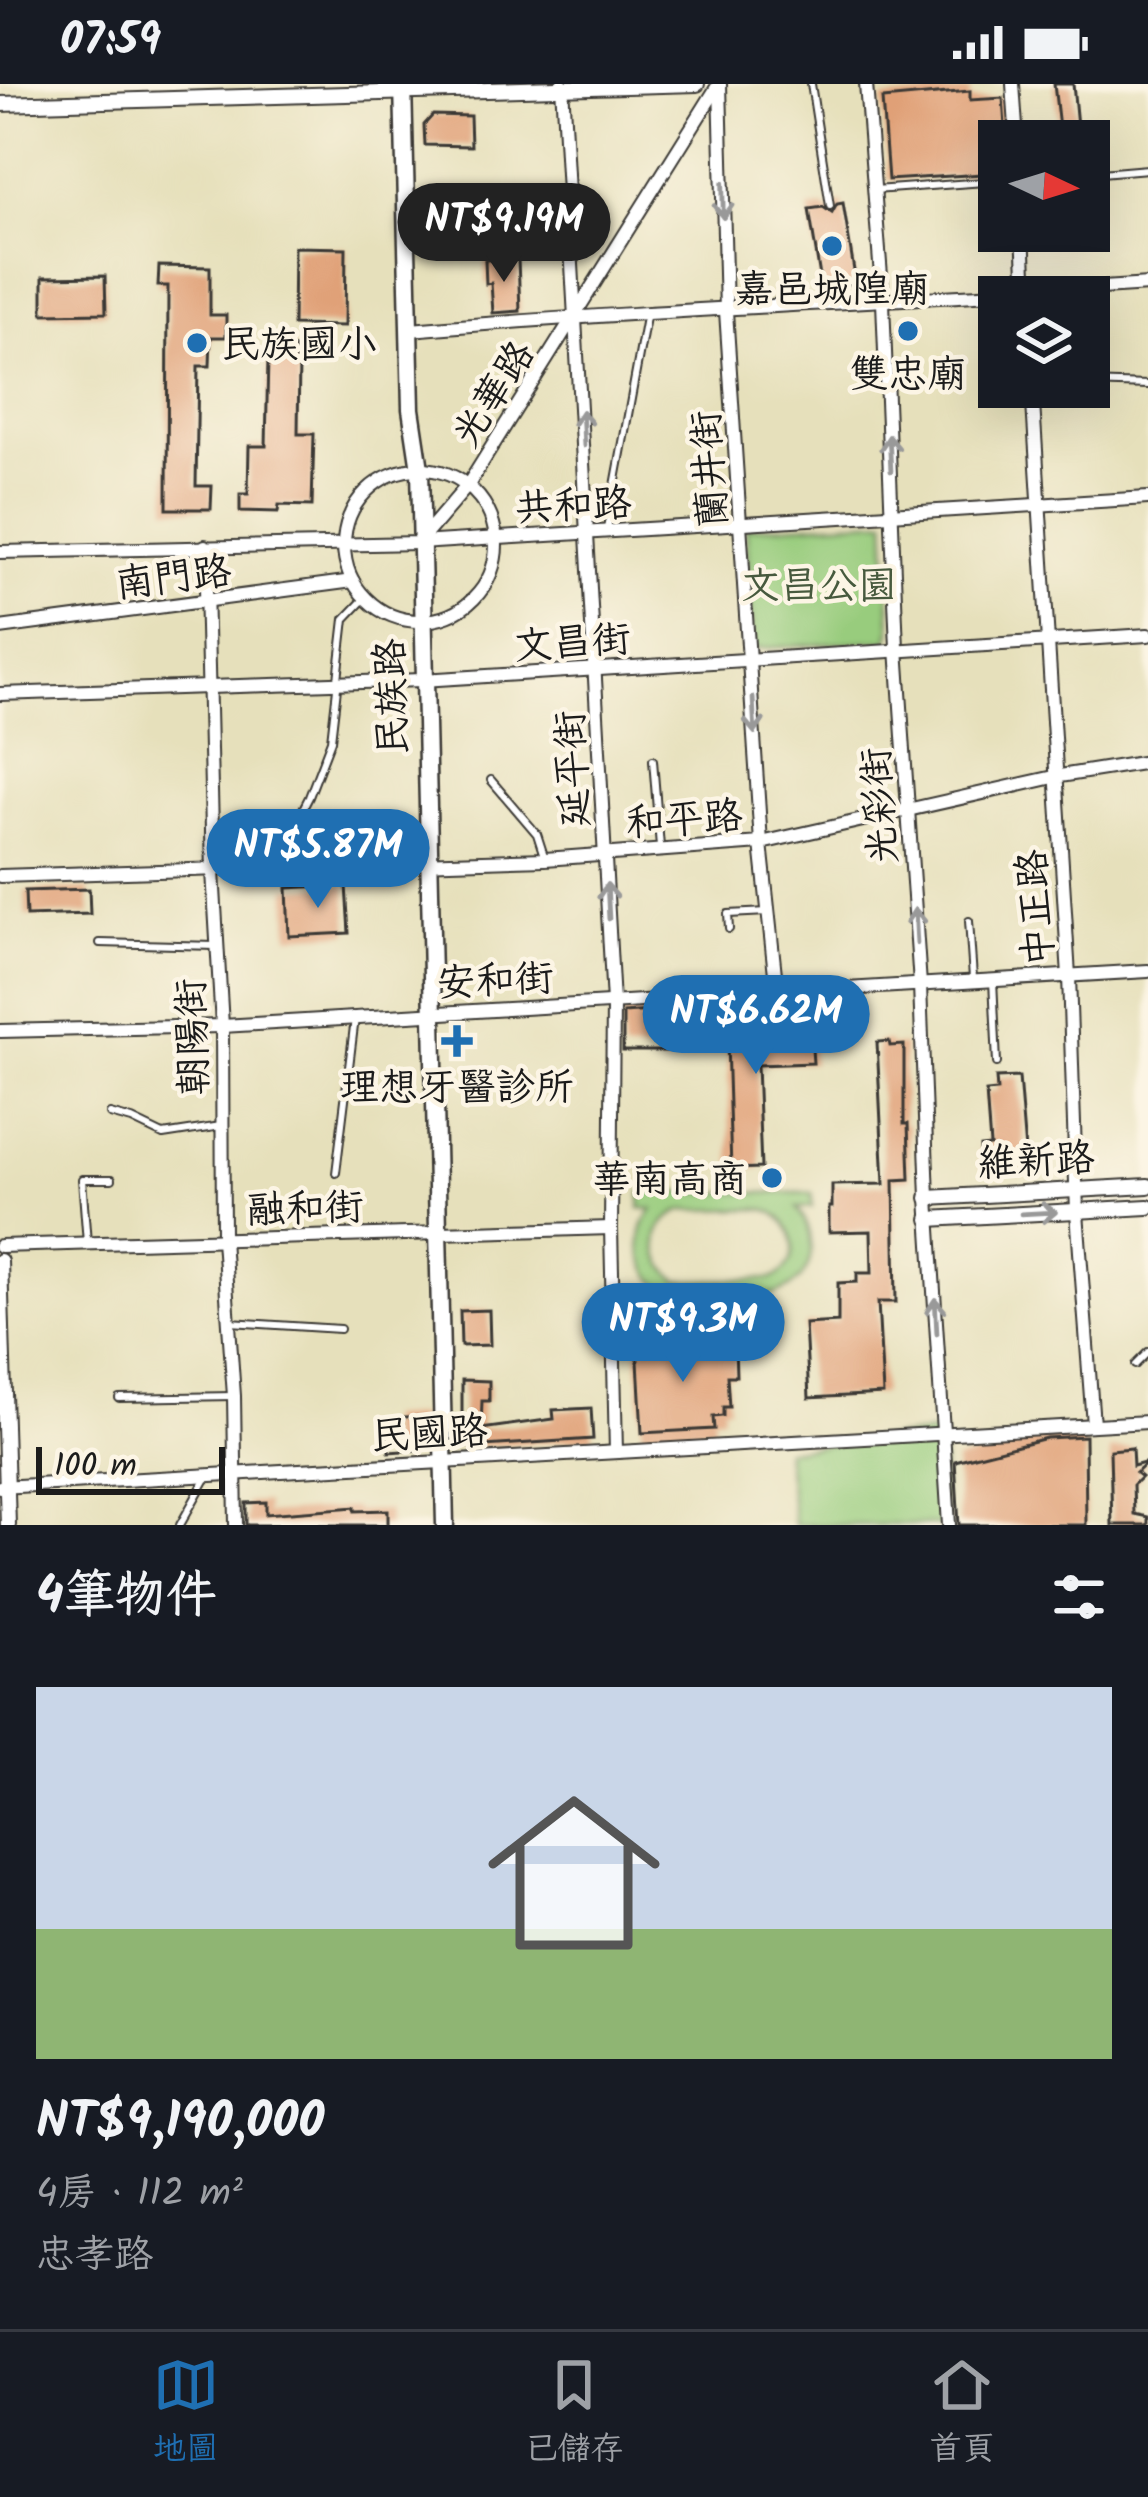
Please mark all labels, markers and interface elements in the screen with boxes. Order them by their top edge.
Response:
text: 07:59 [60,6,161,78]
north arrow [978,120,1110,252]
map controls [978,120,1110,408]
one-way arrow [711,181,734,220]
pin: NT$9.19M [380,183,628,285]
text: NT$9.19M [425,191,583,253]
marker: 嘉邑城隍廟 [819,233,845,259]
place label: 嘉邑城隍廟 [734,261,930,323]
button: layers [978,276,1110,408]
place label: 民族國小 [221,316,377,378]
marker: 雙忠廟 [895,318,921,344]
street label: 光華路 [437,329,553,461]
marker: 民族國小 [184,330,210,356]
place label: 雙忠廟 [849,346,967,408]
street label: 蘭井街 [677,408,747,529]
one-way arrow [571,409,594,448]
one-way arrow [878,434,901,473]
street label: 共和路 [513,474,633,542]
street label: 南門路 [112,542,235,618]
park label: 文昌公園 [741,557,897,619]
street label: 文昌街 [512,610,633,680]
street label: 民族路 [361,637,427,756]
one-way arrow [743,696,766,735]
street label: 延平街 [541,709,609,829]
street label: 光彩街 [847,745,917,866]
street label: 和平路 [624,787,745,857]
pin: NT$5.87M [194,809,442,911]
text: NT$5.87M [234,817,402,879]
street label: 中正路 [1003,847,1073,968]
one-way arrow [596,882,619,921]
one-way arrow [905,907,928,946]
street label: 安和街 [435,949,555,1017]
pin: NT$6.62M [632,975,880,1077]
street label: 朝陽街 [162,977,228,1096]
text: NT$6.62M [670,983,842,1045]
marker: 理想牙醫診所 [441,1025,473,1057]
place label: 理想牙醫診所 [340,1059,574,1121]
street label: 維新路 [976,1129,1096,1197]
place label: 華南高商 [592,1151,748,1213]
marker: 華南高商 [759,1165,785,1191]
street label: 融和街 [246,1178,365,1244]
one-way arrow [1019,1201,1058,1224]
pin: NT$9.3M [572,1283,794,1385]
text: NT$9.3M [609,1291,757,1353]
one-way arrow [924,1297,947,1336]
street label: 民國路 [369,1402,489,1470]
scale bar [36,1441,225,1494]
text: 100 m [54,1441,137,1494]
text: 4筆物件 [36,1557,217,1638]
icon: filters [1046,1564,1112,1630]
icon: home [466,1765,682,1981]
text: NT$9,190,000 [36,2083,325,2164]
text: 4房 · 112 m² [36,2164,243,2226]
text: 忠孝路 [36,2226,153,2288]
tab: 地圖 [153,2352,219,2477]
tab: 已儲存 [524,2352,623,2477]
tab: 首頁 [929,2352,995,2477]

